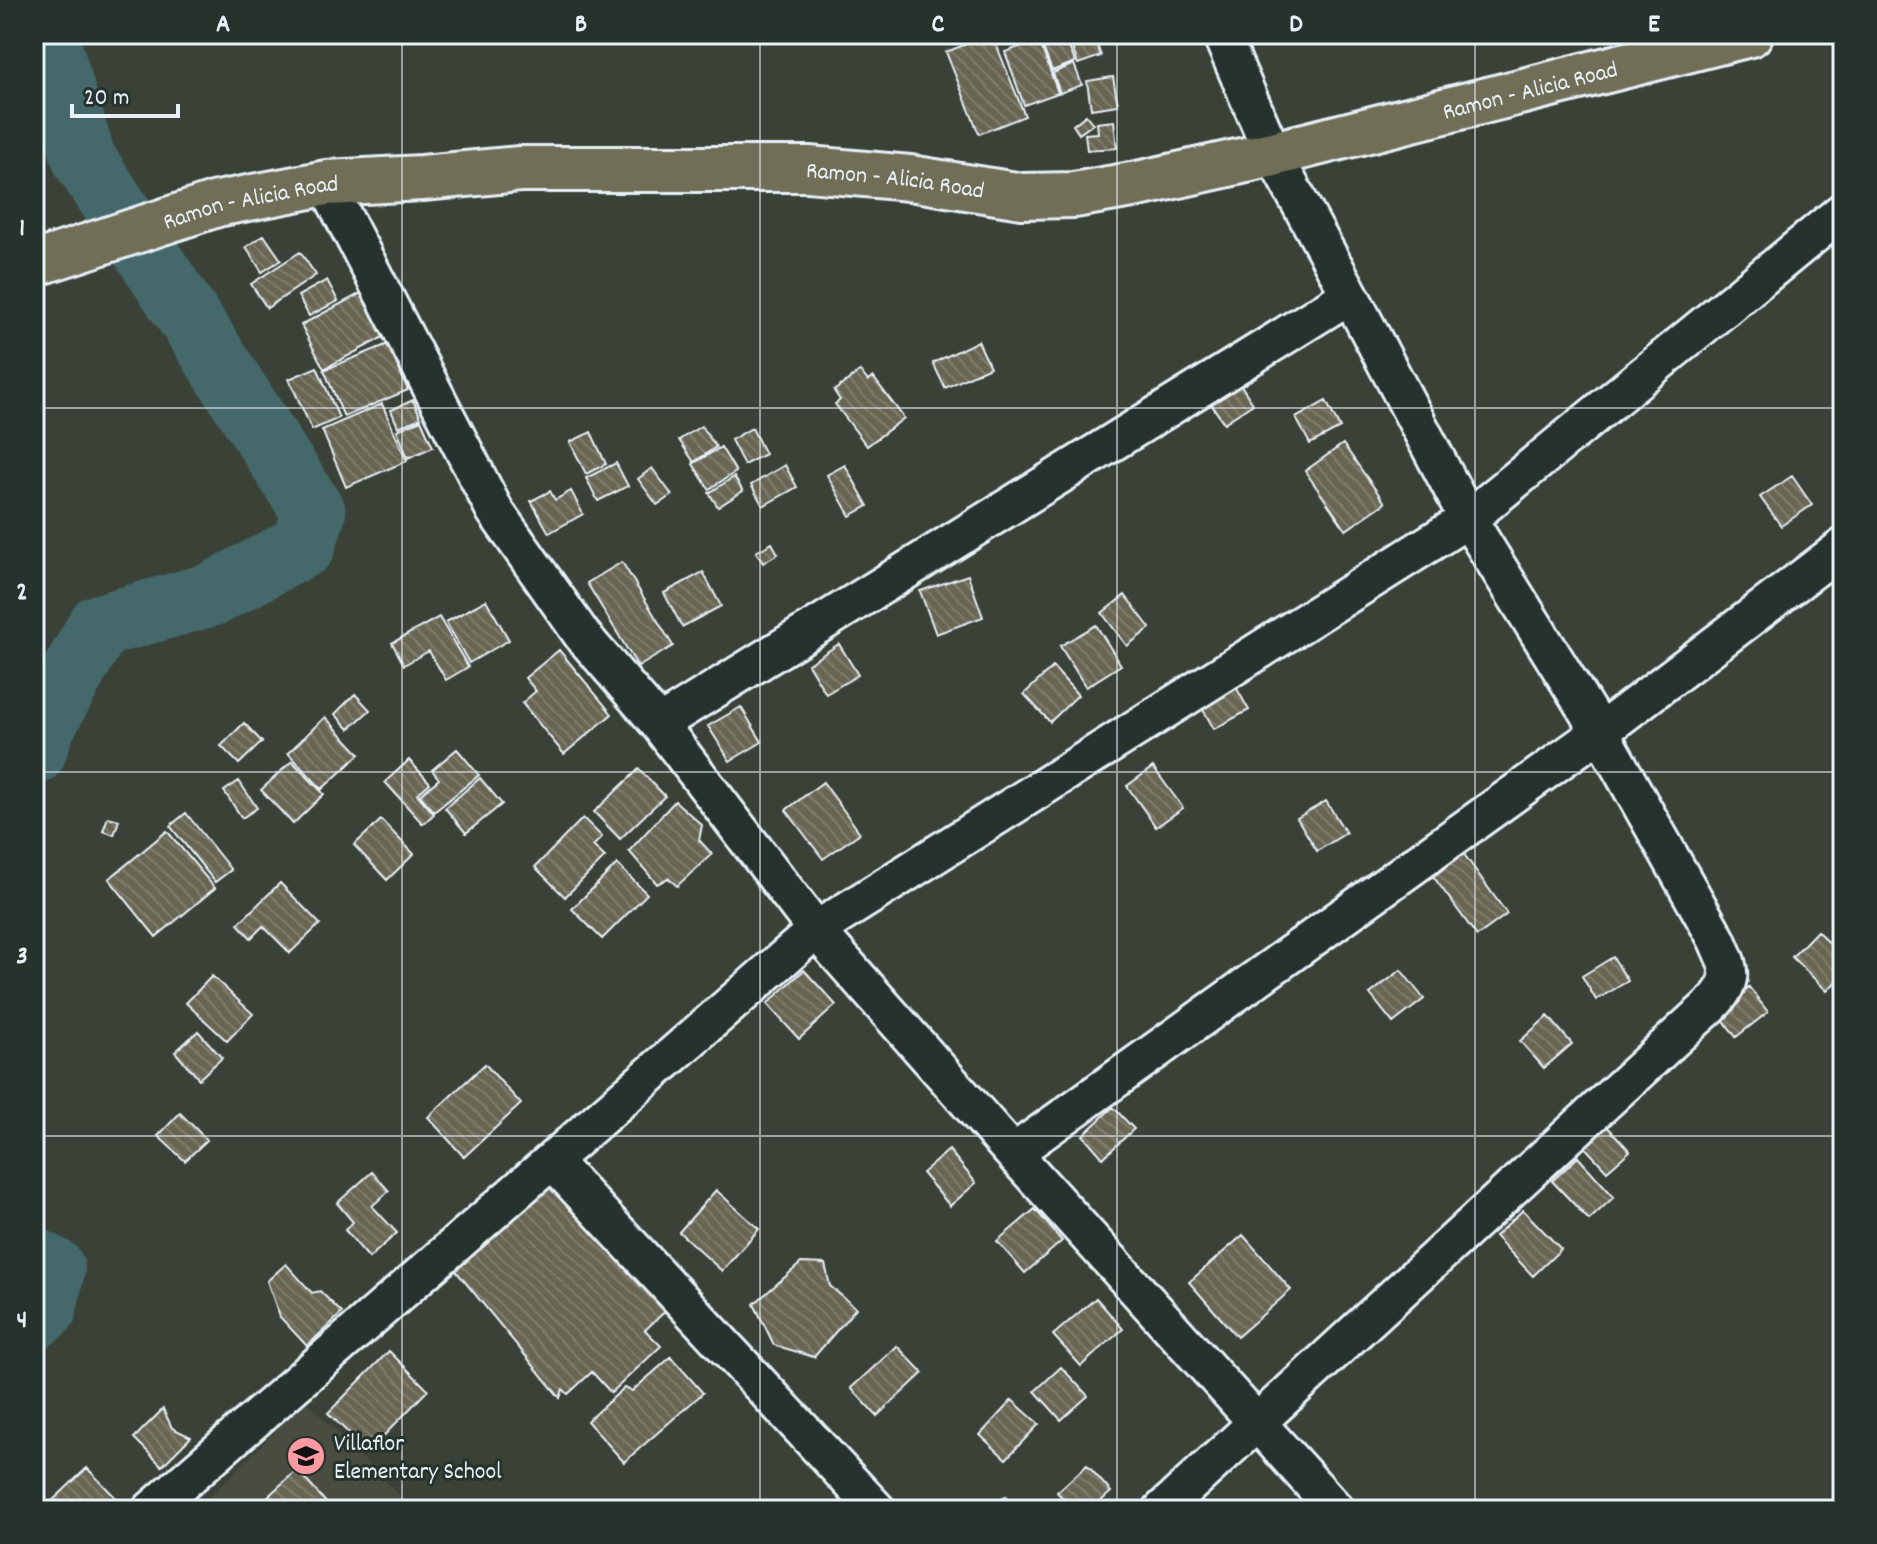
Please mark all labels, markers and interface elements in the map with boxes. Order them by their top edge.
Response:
text: A [216,7,230,44]
text: B [575,7,587,44]
text: C [932,7,945,44]
text: D [1289,7,1303,44]
text: E [1648,7,1660,44]
street label: Ramon - Alicia Road [1439,54,1622,131]
scale bar [72,68,178,118]
text: 20 m [84,82,130,116]
street label: Ramon - Alicia Road [804,155,986,210]
street label: Ramon - Alicia Road [159,168,339,241]
text: 1 [19,211,25,248]
text: 2 [16,575,28,612]
text: 3 [16,939,28,976]
text: 4 [17,1303,27,1340]
place label: Villaflor Elementary School [334,1428,502,1490]
school or university icon: Villaflor Elementary School [285,1435,327,1477]

